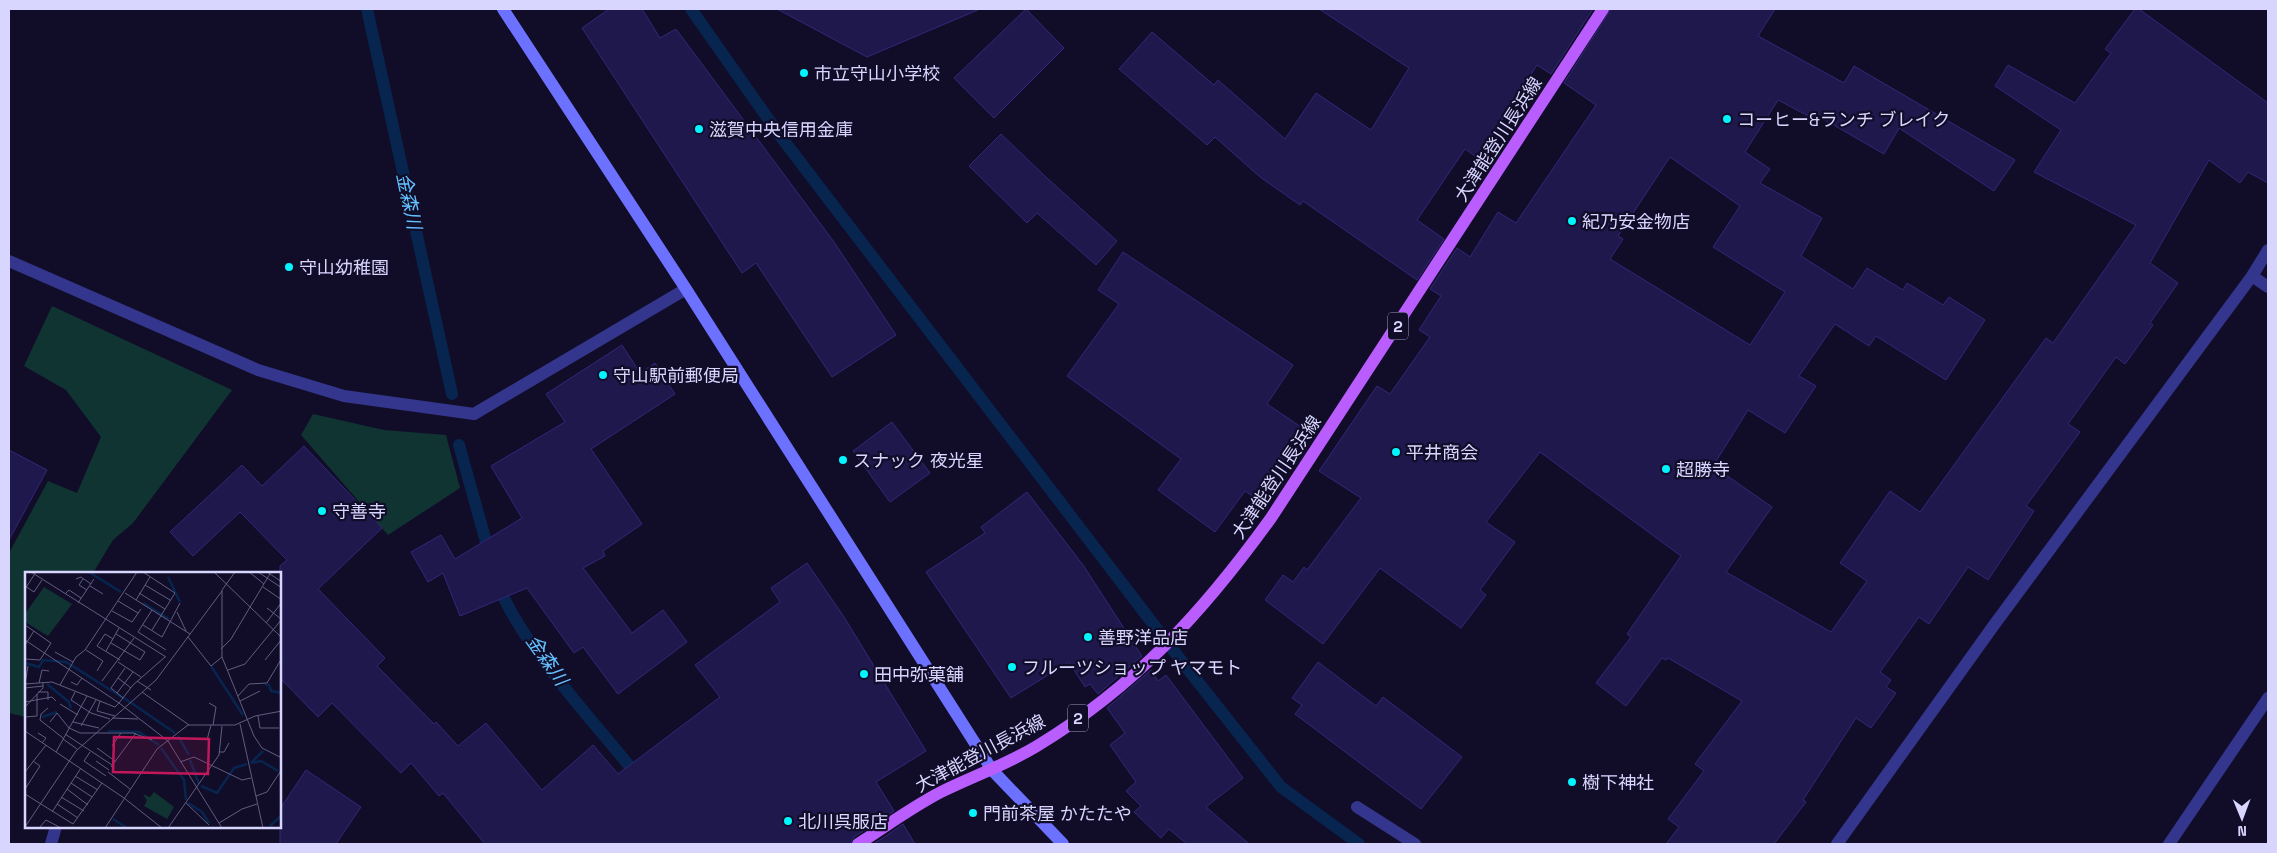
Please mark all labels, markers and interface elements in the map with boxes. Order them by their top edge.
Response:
place label: 市立守山小学校 [814,62,940,85]
marker: 市立守山小学校 [798,67,810,79]
street label: 大津能登川長浜線 [1449,72,1547,206]
place label: コーヒー&ランチ ブレイク [1737,108,1950,131]
marker: コーヒー&ランチ ブレイク [1721,113,1733,125]
place label: 滋賀中央信用金庫 [709,118,853,141]
marker: 滋賀中央信用金庫 [693,123,705,135]
water label: 金森川 [391,171,428,233]
place label: 紀乃安金物店 [1582,210,1690,233]
marker: 紀乃安金物店 [1566,215,1578,227]
place label: 守山幼稚園 [299,256,389,279]
marker: 守山幼稚園 [283,261,295,273]
road number: 2 [1388,312,1408,340]
place label: 守山駅前郵便局 [613,364,739,387]
marker: 守山駅前郵便局 [597,369,609,381]
street label: 大津能登川長浜線 [1226,411,1326,543]
place label: 平井商会 [1406,441,1478,464]
marker: 平井商会 [1390,446,1402,458]
place label: スナック 夜光星 [853,449,984,472]
marker: スナック 夜光星 [837,454,849,466]
place label: 超勝寺 [1676,458,1730,481]
marker: 超勝寺 [1660,463,1672,475]
place label: 守善寺 [332,500,386,523]
marker: 守善寺 [316,505,328,517]
inset map [25,572,281,828]
place label: 善野洋品店 [1098,626,1188,649]
water label: 金森川 [520,629,575,692]
marker: 善野洋品店 [1082,631,1094,643]
place label: フルーツショップ ヤマモト [1022,656,1242,679]
marker: フルーツショップ ヤマモト [1006,661,1018,673]
place label: 田中弥菓舗 [874,663,964,686]
marker: 田中弥菓舗 [858,668,870,680]
road number: 2 [1068,704,1088,731]
street label: 大津能登川長浜線 [911,709,1049,797]
place label: 樹下神社 [1582,771,1654,794]
marker: 樹下神社 [1566,776,1578,788]
north arrow [2217,793,2267,843]
place label: 門前茶屋 かたたや [983,802,1132,825]
marker: 門前茶屋 かたたや [967,807,979,819]
place label: 北川呉服店 [798,810,888,833]
marker: 北川呉服店 [782,815,794,827]
text: N [2237,822,2247,840]

